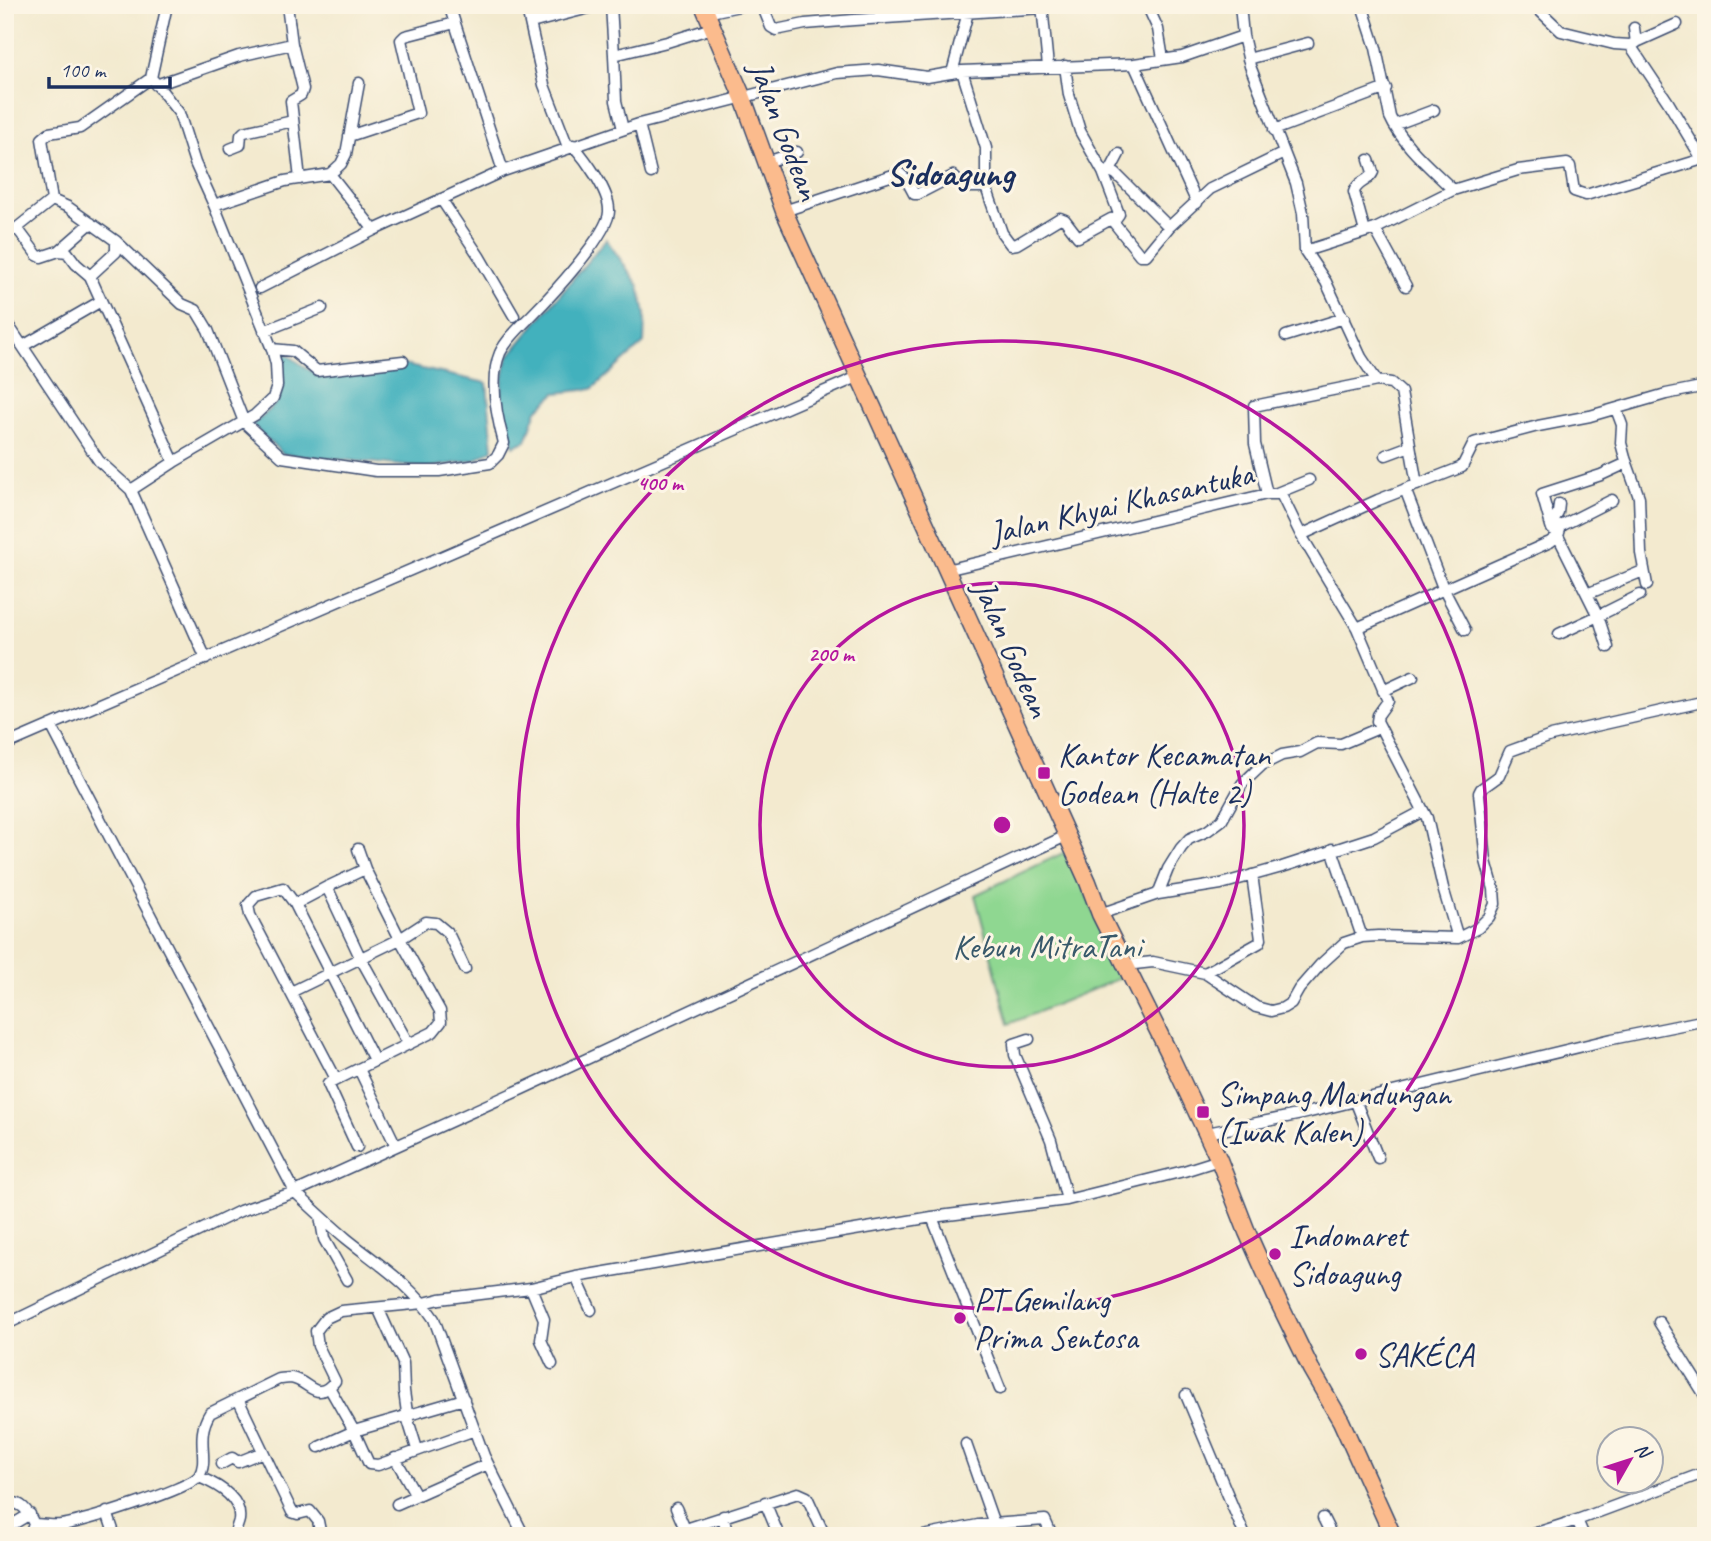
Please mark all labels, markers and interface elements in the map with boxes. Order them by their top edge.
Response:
scale bar [49,46,170,90]
street label: Jalan Godean [739,53,831,207]
text: 100 m [60,57,107,83]
district label: Sidoagung [886,149,1016,196]
street label: Jalan Khyai Khasantuka [984,452,1259,554]
text: 400 m [637,470,685,496]
street label: Jalan Godean [962,571,1061,725]
text: 200 m [808,641,856,667]
place label: Kantor Kecamatan Godean (Halte 2) [1058,734,1271,814]
marker: Kantor Kecamatan Godean (Halte 2) [1036,765,1052,781]
centre of rings [990,813,1014,837]
park label: Kebun MitraTani [953,926,1145,968]
place label: Simpang Mandungan (Iwak Kalen) [1217,1073,1453,1153]
marker: Simpang Mandungan (Iwak Kalen) [1195,1104,1211,1120]
place label: Indomaret Sidoagung [1289,1215,1410,1295]
marker: Indomaret Sidoagung [1267,1246,1283,1262]
place label: PT Gemilang Prima Sentosa [974,1279,1139,1359]
marker: PT Gemilang Prima Sentosa [952,1310,968,1326]
place label: SAKÉCA [1375,1334,1475,1376]
marker: SAKÉCA [1353,1346,1369,1362]
north arrow [1596,1426,1666,1496]
text: N [1629,1438,1657,1465]

